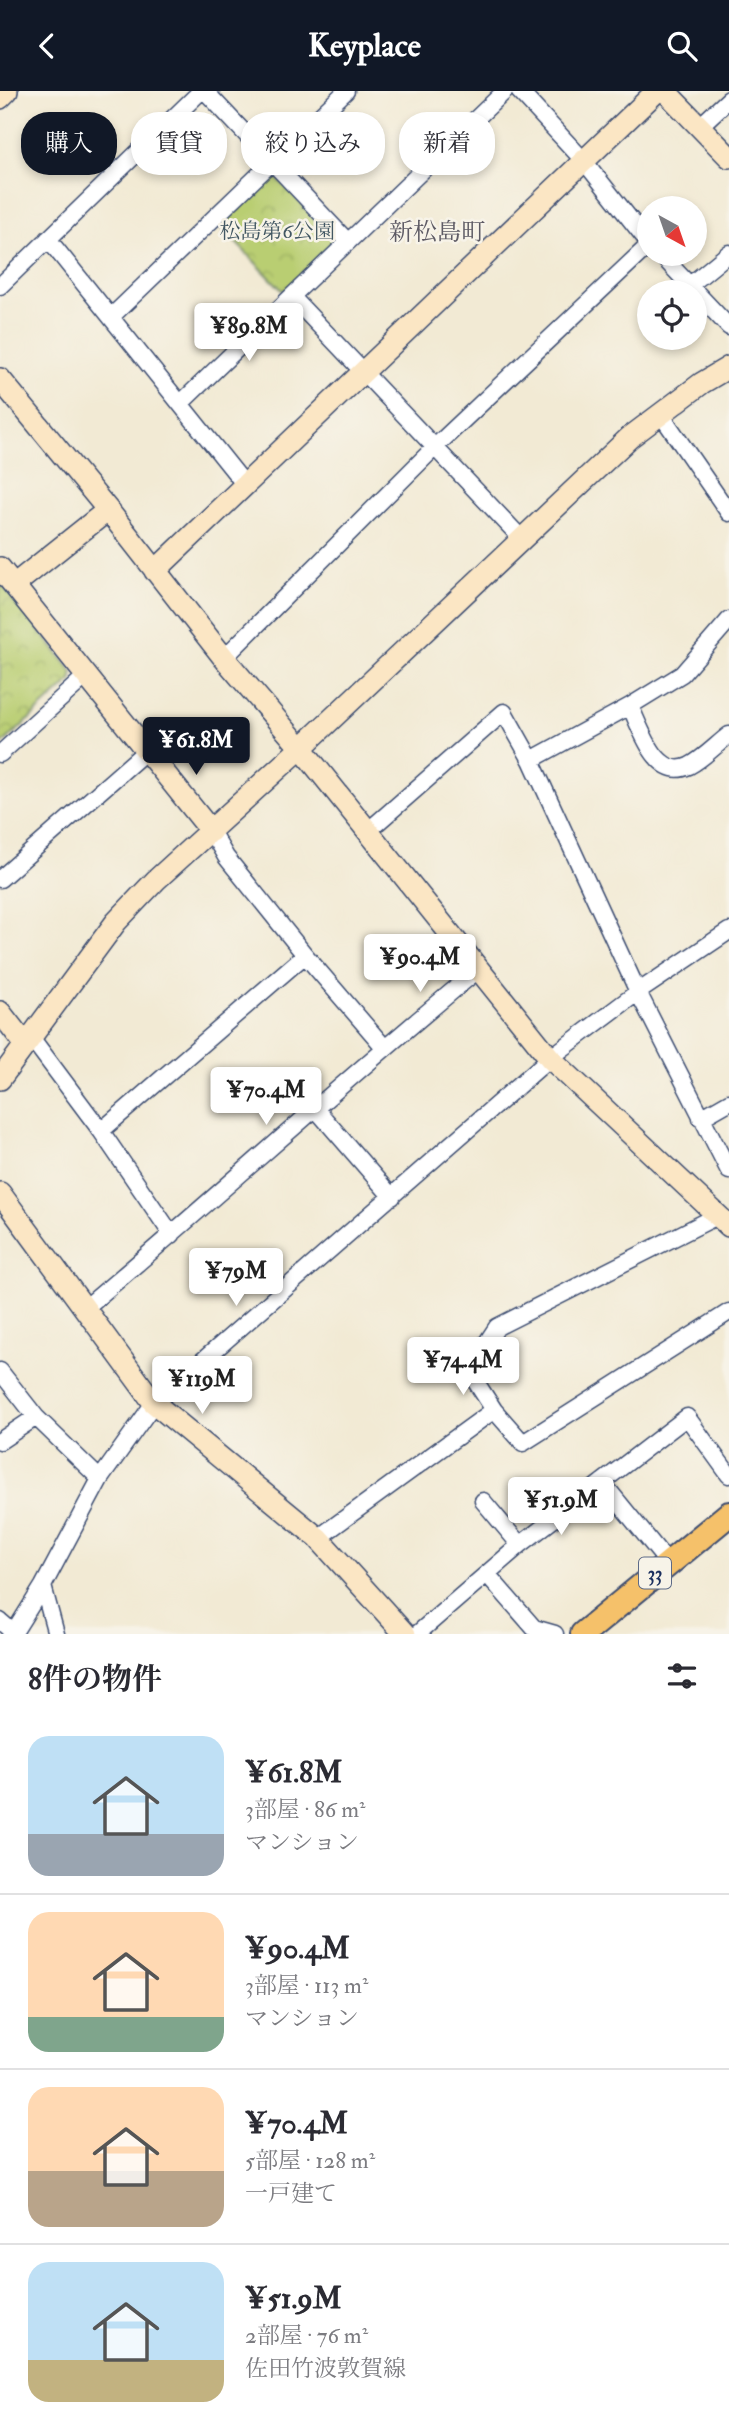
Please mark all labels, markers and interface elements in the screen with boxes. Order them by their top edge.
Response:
text: Keyplace [308,26,421,66]
icon: back [28,27,66,65]
icon: search [663,27,701,65]
chip: 購入 [21,112,117,175]
chip: 賃貸 [131,112,227,175]
chip: 絞り込み [241,112,385,175]
chip: 新着 [399,112,495,175]
north arrow [637,196,707,266]
map controls [637,196,707,350]
district label: 新松島町 [389,217,485,248]
park label: 松島第6公園 [219,218,335,245]
button: locate [637,280,707,350]
pin: ¥89.8M [192,303,306,363]
text: ¥89.8M [210,311,288,340]
pin: ¥61.8M [139,717,253,777]
text: ¥61.8M [159,725,233,754]
pin: ¥90.4M [363,935,477,994]
text: ¥90.4M [380,942,460,971]
pin: ¥70.4M [209,1067,323,1127]
text: ¥70.4M [226,1075,306,1104]
pin: ¥79M [195,1249,277,1308]
text: ¥79M [205,1256,267,1285]
pin: ¥74.4M [406,1337,520,1397]
text: ¥74.4M [423,1345,503,1374]
pin: ¥119M [153,1357,251,1416]
text: ¥119M [168,1364,236,1393]
pin: ¥51.9M [504,1477,618,1537]
text: ¥51.9M [524,1485,598,1514]
road number: 33 [639,1557,671,1589]
icon: filters [663,1657,701,1695]
text: 8件の物件 [28,1661,162,1698]
text: ¥61.8M [245,1754,342,1791]
icon: home [84,1764,168,1848]
text: 3部屋 · 86 m² [245,1795,366,1824]
text: マンション [245,1828,359,1857]
text: ¥90.4M [245,1930,350,1967]
icon: home [84,1940,168,2024]
text: 3部屋 · 113 m² [245,1971,368,2000]
text: マンション [245,2004,359,2033]
text: ¥70.4M [245,2105,348,2142]
icon: home [84,2115,168,2199]
text: 5部屋 · 128 m² [245,2146,375,2175]
text: 一戸建て [245,2179,337,2208]
text: ¥51.9M [245,2280,342,2317]
icon: home [84,2290,168,2374]
text: 2部屋 · 76 m² [245,2321,368,2350]
text: 佐田竹波敦賀線 [245,2354,406,2383]

